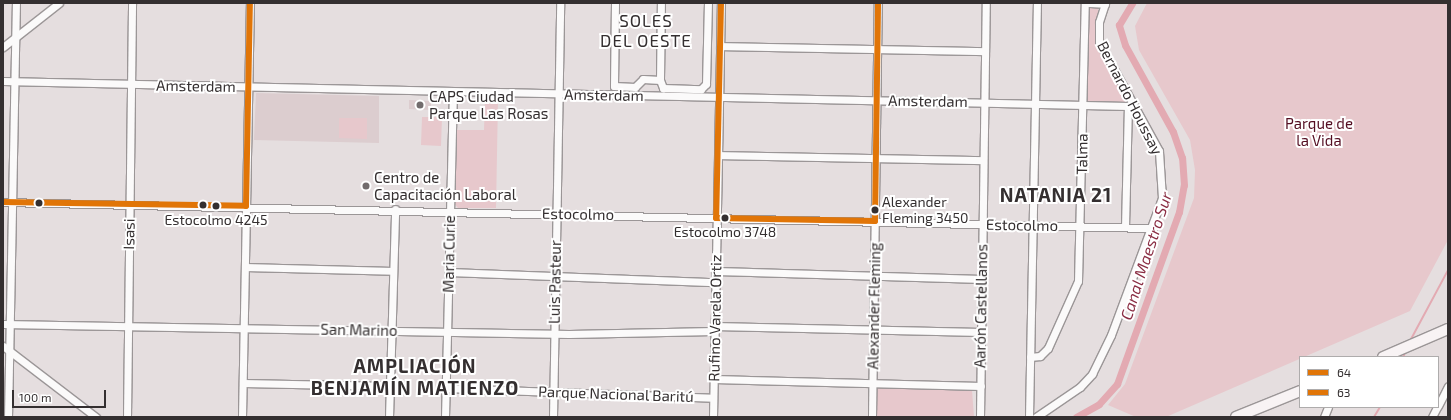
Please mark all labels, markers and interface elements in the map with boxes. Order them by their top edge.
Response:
district label: SOLES DEL OESTE [600,11,692,51]
street label: Bernardo Houssay [1094,38,1166,158]
street label: Amsterdam [156,76,236,96]
street label: Amsterdam [564,85,644,105]
place label: CAPS Ciudad Parque Las Rosas [429,87,548,122]
street label: Amsterdam [888,91,968,111]
marker: CAPS Ciudad Parque Las Rosas [414,99,426,111]
park label: Parque de la Vida [1285,114,1353,149]
street label: Talma [1073,133,1091,175]
place label: Centro de Capacitación Laboral [374,168,516,203]
marker: Centro de Capacitación Laboral [361,181,371,191]
district label: NATANIA 21 [1000,184,1112,206]
water label: Canal Maestro Sur [1116,189,1176,323]
place label: Alexander Fleming 3450 [882,194,968,226]
unlabelled marker [34,198,44,208]
unlabelled marker [198,200,208,210]
marker: Estocolmo 4245 [211,201,221,211]
street label: Estocolmo [542,204,614,224]
marker: Alexander Fleming 3450 [870,205,880,215]
place label: Estocolmo 4245 [164,212,268,228]
marker: Estocolmo 3748 [720,213,730,223]
street label: Maria Curie [439,215,459,293]
street label: Estocolmo [986,215,1058,235]
street label: Isasi [120,218,138,250]
place label: Estocolmo 3748 [674,224,776,240]
street label: Luis Pasteur [545,240,565,324]
street label: Alexander Fleming [864,242,884,370]
street label: Aarón Castellanos [971,244,991,368]
street label: Rufino Varela Ortiz [705,254,725,382]
street label: San Marino [320,320,398,340]
district label: AMPLIACIÓN BENJAMÍN MATIENZO [311,355,519,399]
legend [1299,356,1439,408]
text: 64 [1337,365,1351,379]
scale bar [14,382,108,408]
street label: Parque Nacional Baritú [538,382,694,406]
text: 63 [1337,385,1351,399]
text: 100 m [19,390,51,404]

